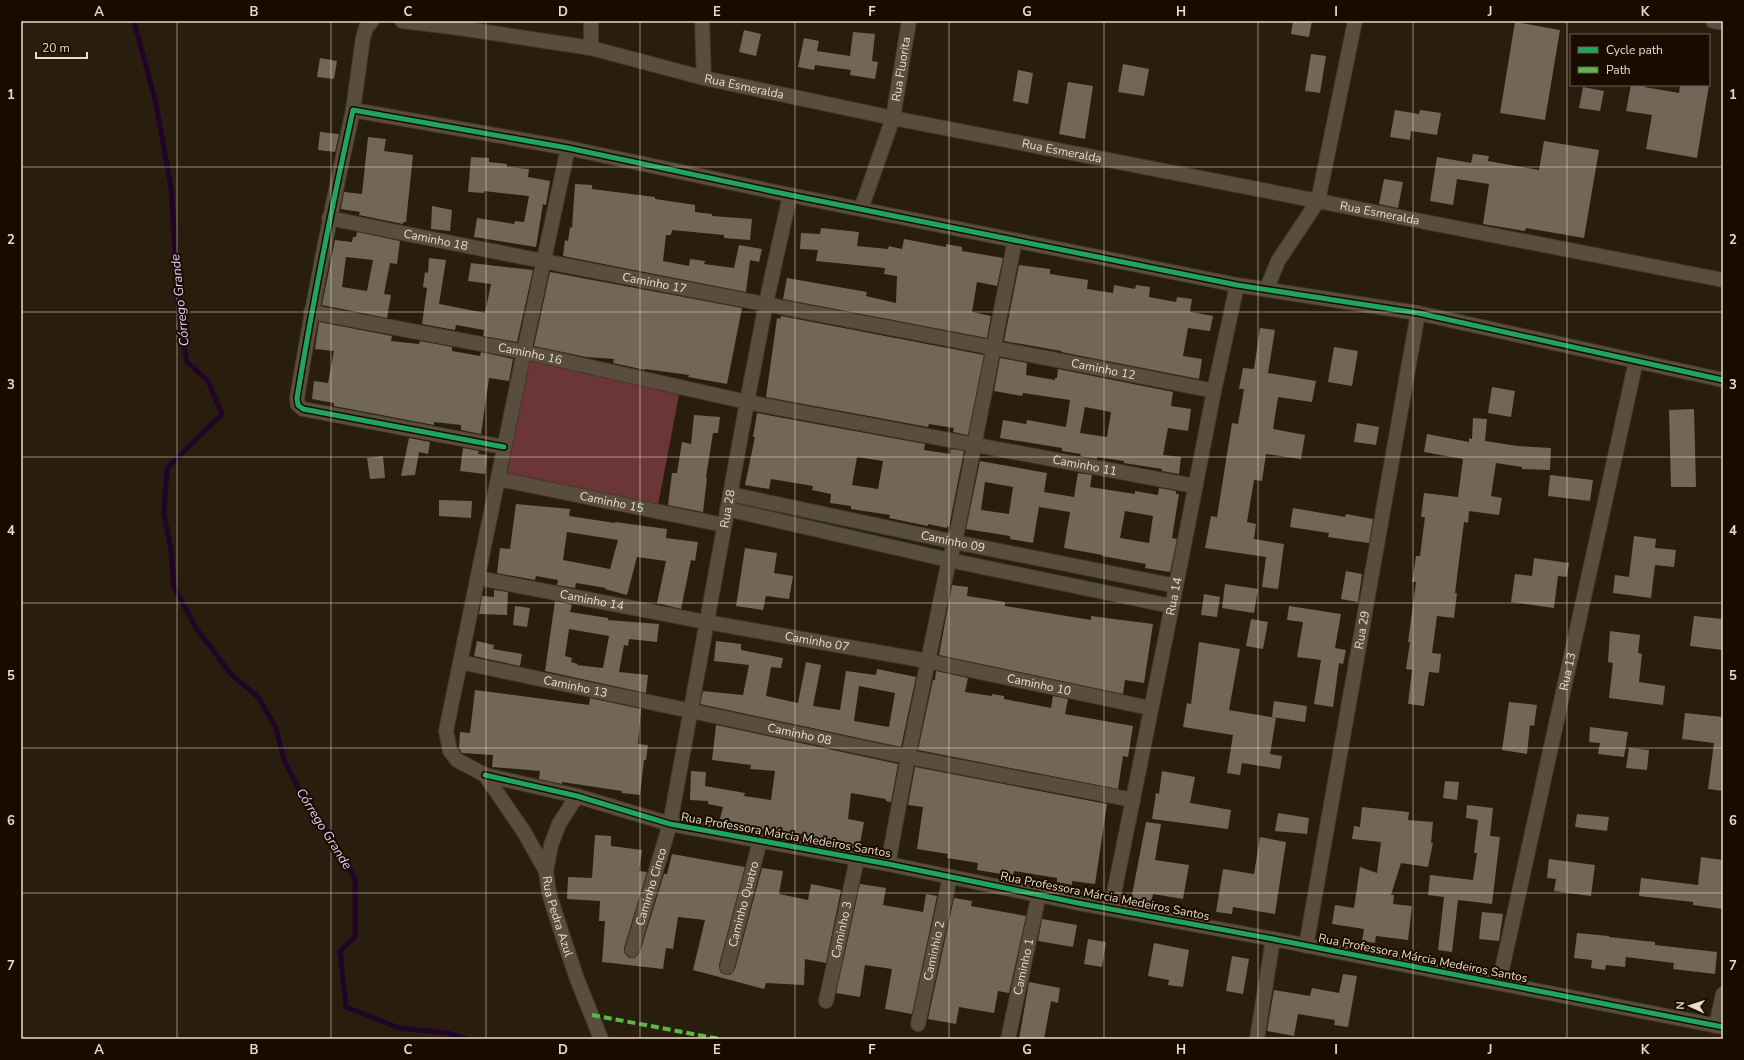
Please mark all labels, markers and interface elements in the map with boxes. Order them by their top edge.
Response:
text: A [94,3,104,21]
text: B [250,3,259,21]
text: C [404,3,413,21]
text: D [558,3,568,21]
text: E [713,3,721,21]
text: F [868,3,876,21]
text: G [1022,3,1032,21]
text: H [1176,3,1186,21]
text: I [1334,3,1338,21]
text: J [1487,3,1492,21]
text: K [1641,3,1650,21]
scale bar [36,34,87,60]
legend [1570,34,1710,86]
street label: Rua Fluorita [888,36,914,103]
text: 20 m [42,40,70,56]
text: Cycle path [1606,42,1663,58]
text: Path [1606,62,1631,78]
street label: Rua Esmeralda [703,70,786,103]
text: 1 [7,86,15,104]
text: 1 [1729,86,1737,104]
street label: Rua Esmeralda [1020,135,1103,167]
street label: Rua Esmeralda [1338,197,1421,229]
street label: Caminho 18 [402,226,469,254]
text: 2 [7,231,15,249]
text: 2 [1729,231,1737,249]
water label: Córrego Grande [166,253,194,347]
street label: Caminho 17 [621,269,688,297]
street label: Caminho 16 [497,339,564,368]
street label: Caminho 12 [1070,355,1137,383]
text: 3 [7,376,15,394]
text: 3 [1729,376,1737,394]
street label: Caminho 11 [1051,451,1118,479]
street label: Caminho 15 [578,488,645,516]
street label: Rua 28 [716,488,739,529]
text: 4 [7,522,15,540]
text: 4 [1729,522,1737,540]
street label: Caminho 09 [919,527,987,556]
street label: Rua 14 [1162,576,1186,617]
street label: Caminho 14 [558,586,625,614]
street label: Rua 29 [1351,609,1373,650]
street label: Caminho 07 [784,628,851,655]
street label: Rua 13 [1556,651,1580,692]
text: 5 [7,667,15,685]
text: 5 [1729,667,1737,685]
street label: Caminho 10 [1005,670,1072,699]
street label: Caminho 13 [542,672,609,701]
street label: Caminho 08 [766,719,833,749]
water label: Córrego Grande [292,785,356,873]
street label: Rua Professora Márcia Medeiros Santos [680,809,892,861]
text: 6 [7,812,15,830]
text: 6 [1729,812,1737,830]
street label: Caminho Cinco [632,846,670,928]
street label: Caminho Quatro [725,859,762,949]
street label: Rua Professora Márcia Medeiros Santos [999,868,1211,924]
street label: Rua Pedra Azul [539,875,577,959]
street label: Caminho 3 [828,900,856,960]
street label: Caminhio 2 [920,919,948,982]
street label: Rua Professora Márcia Medeiros Santos [1317,930,1529,986]
street label: Caminho 1 [1010,937,1037,997]
text: 7 [7,957,15,975]
text: 7 [1729,957,1737,975]
north arrow [1670,986,1710,1026]
text: N [1673,1001,1688,1010]
text: A [94,1041,104,1059]
text: B [250,1041,259,1059]
text: C [404,1041,413,1059]
text: D [558,1041,568,1059]
text: E [713,1041,721,1059]
text: F [868,1041,876,1059]
text: G [1022,1041,1032,1059]
text: H [1176,1041,1186,1059]
text: I [1334,1041,1338,1059]
text: J [1487,1041,1492,1059]
text: K [1641,1041,1650,1059]

